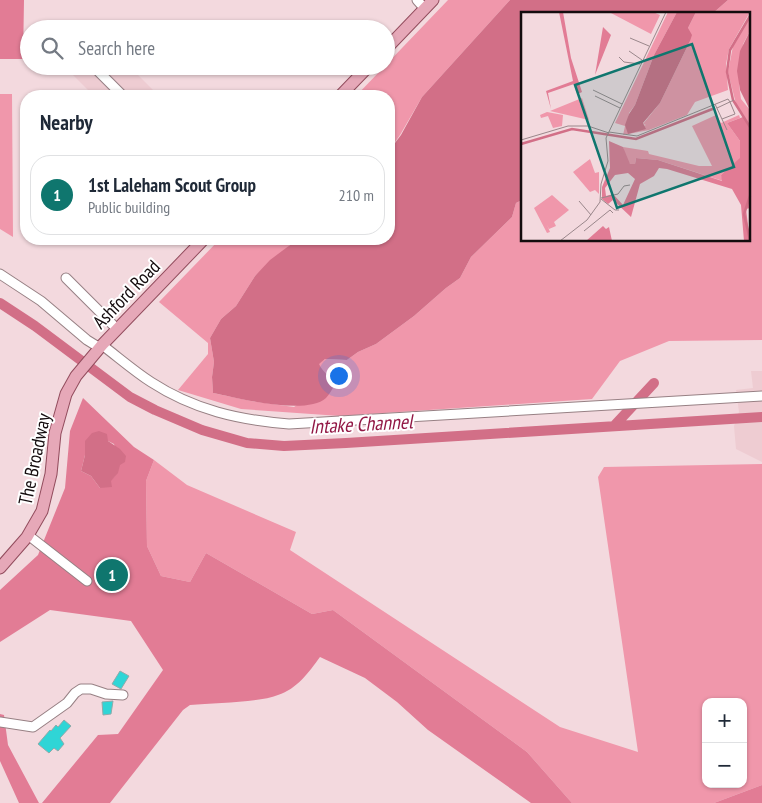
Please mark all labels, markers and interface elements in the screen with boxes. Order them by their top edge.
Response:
inset map [521,12,750,241]
search box [20,20,395,75]
icon: search [38,34,66,62]
text: Search here [78,36,155,60]
text: Nearby [40,109,93,136]
text: 1st Laleham Scout Group [88,173,256,197]
text: 1 [53,185,61,205]
text: 210 m [339,185,374,205]
text: Public building [88,197,170,217]
street label: Ashford Road [87,255,165,333]
your location [326,363,352,389]
water label: Intake Channel [309,408,416,440]
street label: The Broadway [13,410,56,507]
pin: 1 [96,556,128,594]
map controls [702,698,747,788]
button: + [702,698,747,743]
button: − [702,743,747,788]

